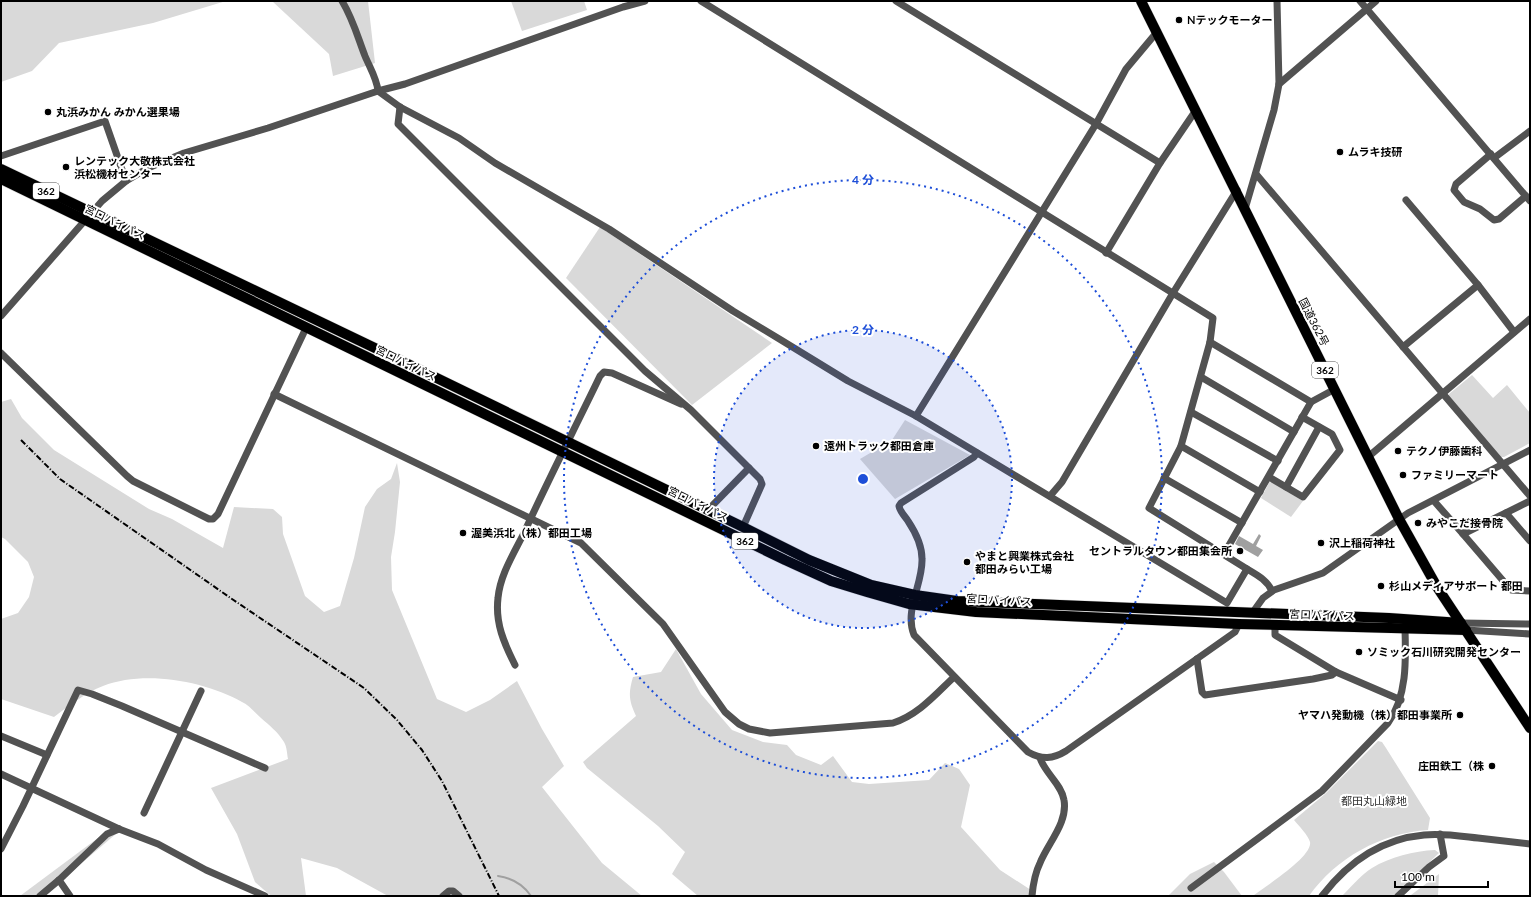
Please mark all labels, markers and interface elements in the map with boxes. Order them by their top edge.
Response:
place label: Nテックモーター [1187,13,1272,26]
marker: Nテックモーター [1174,15,1184,25]
place label: 丸浜みかん みかん選果場 [56,105,180,118]
marker: 丸浜みかん みかん選果場 [43,107,53,117]
place label: ムラキ技研 [1348,145,1402,158]
marker: ムラキ技研 [1335,147,1345,157]
place label: レンテック大敬株式会社 浜松機材センター [74,154,195,180]
marker: レンテック大敬株式会社 浜松機材センター [61,162,71,172]
text: 4 分 [852,172,874,187]
road number: 362 [33,183,59,199]
street label: 宮口バイパス [83,201,148,242]
street label: 国道362号 [1297,296,1332,348]
text: 2 分 [852,322,874,337]
street label: 宮口バイパス [374,342,439,383]
road number: 362 [1312,362,1338,378]
place label: 遠州トラック都田倉庫 [824,439,934,452]
marker: 遠州トラック都田倉庫 [811,441,821,451]
place label: テクノ伊藤歯科 [1406,444,1482,457]
marker: テクノ伊藤歯科 [1393,446,1403,456]
place label: ファミリーマート [1411,468,1499,481]
marker: ファミリーマート [1398,470,1408,480]
centre of rings [856,472,870,486]
street label: 宮口バイパス [666,483,731,524]
place label: みやこだ接骨院 [1426,516,1503,529]
marker: みやこだ接骨院 [1413,518,1423,528]
place label: 渥美浜北（株）都田工場 [471,526,592,539]
marker: 渥美浜北（株）都田工場 [458,528,468,538]
road number: 362 [732,533,758,549]
place label: 沢上稲荷神社 [1329,536,1395,549]
marker: 沢上稲荷神社 [1316,538,1326,548]
place label: セントラルタウン都田集会所 [1089,544,1232,557]
marker: セントラルタウン都田集会所 [1235,546,1245,556]
place label: やまと興業株式会社 都田みらい工場 [975,549,1074,575]
marker: やまと興業株式会社 都田みらい工場 [962,557,972,567]
place label: 杉山メディアサポート 都田 [1389,579,1523,592]
marker: 杉山メディアサポート 都田 [1376,581,1386,591]
street label: 宮口バイパス [966,591,1032,608]
street label: 宮口バイパス [1289,607,1355,622]
place label: ソミック石川研究開発センター [1367,645,1521,658]
marker: ソミック石川研究開発センター [1354,647,1364,657]
place label: ヤマハ発動機（株）都田事業所 [1298,708,1452,721]
marker: ヤマハ発動機（株）都田事業所 [1455,710,1465,720]
place label: 庄田鉄工（株 [1418,759,1484,772]
marker: 庄田鉄工（株 [1487,761,1497,771]
park label: 都田丸山緑地 [1341,794,1407,807]
scale bar [1395,863,1488,889]
text: 100 m [1401,869,1435,884]

